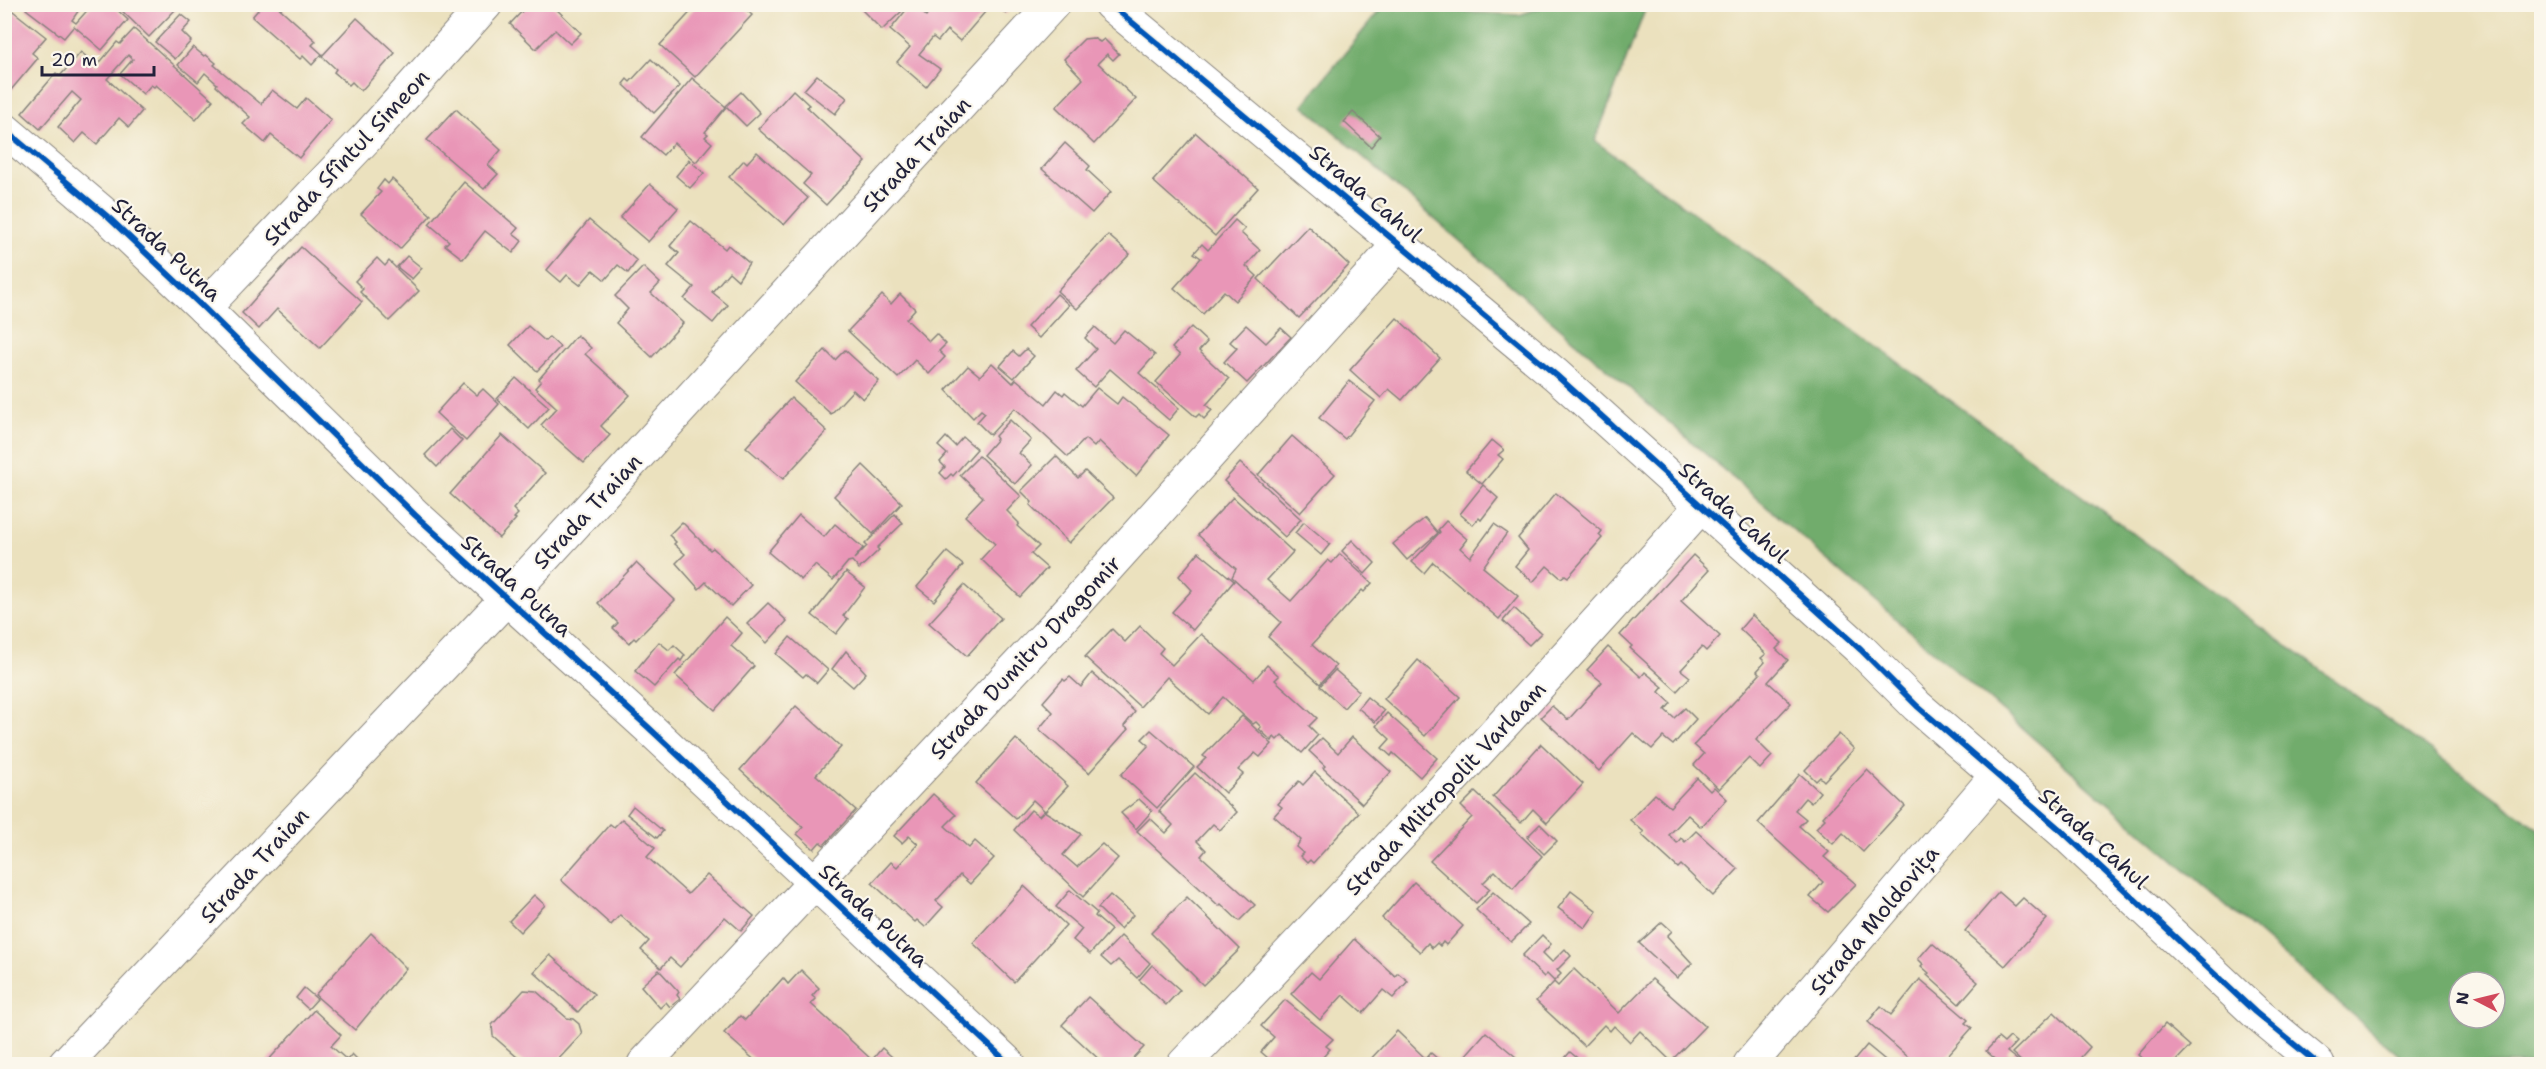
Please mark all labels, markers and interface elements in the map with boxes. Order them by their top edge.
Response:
scale bar [42,39,154,77]
text: 20 m [51,48,97,72]
street label: Strada Sfîntul Simeon [257,63,436,252]
street label: Strada Trаian [855,90,977,218]
street label: Strada Cahul [1303,138,1428,249]
street label: Strada Putna [105,191,228,308]
street label: Strada Trаian [526,447,648,575]
street label: Strada Cahul [1672,455,1795,570]
street label: Strada Putna [455,528,579,643]
street label: Strada Dumitru Dragomir [923,549,1128,765]
street label: Strada Mitropolit Varlaam [1339,675,1552,901]
street label: Strada Cahul [2032,781,2155,896]
street label: Strada Trаian [193,801,315,929]
street label: Strada Moldovița [1803,839,1946,1001]
street label: Strada Putna [812,857,935,974]
north arrow [2447,970,2507,1030]
text: N [2451,991,2474,1006]

